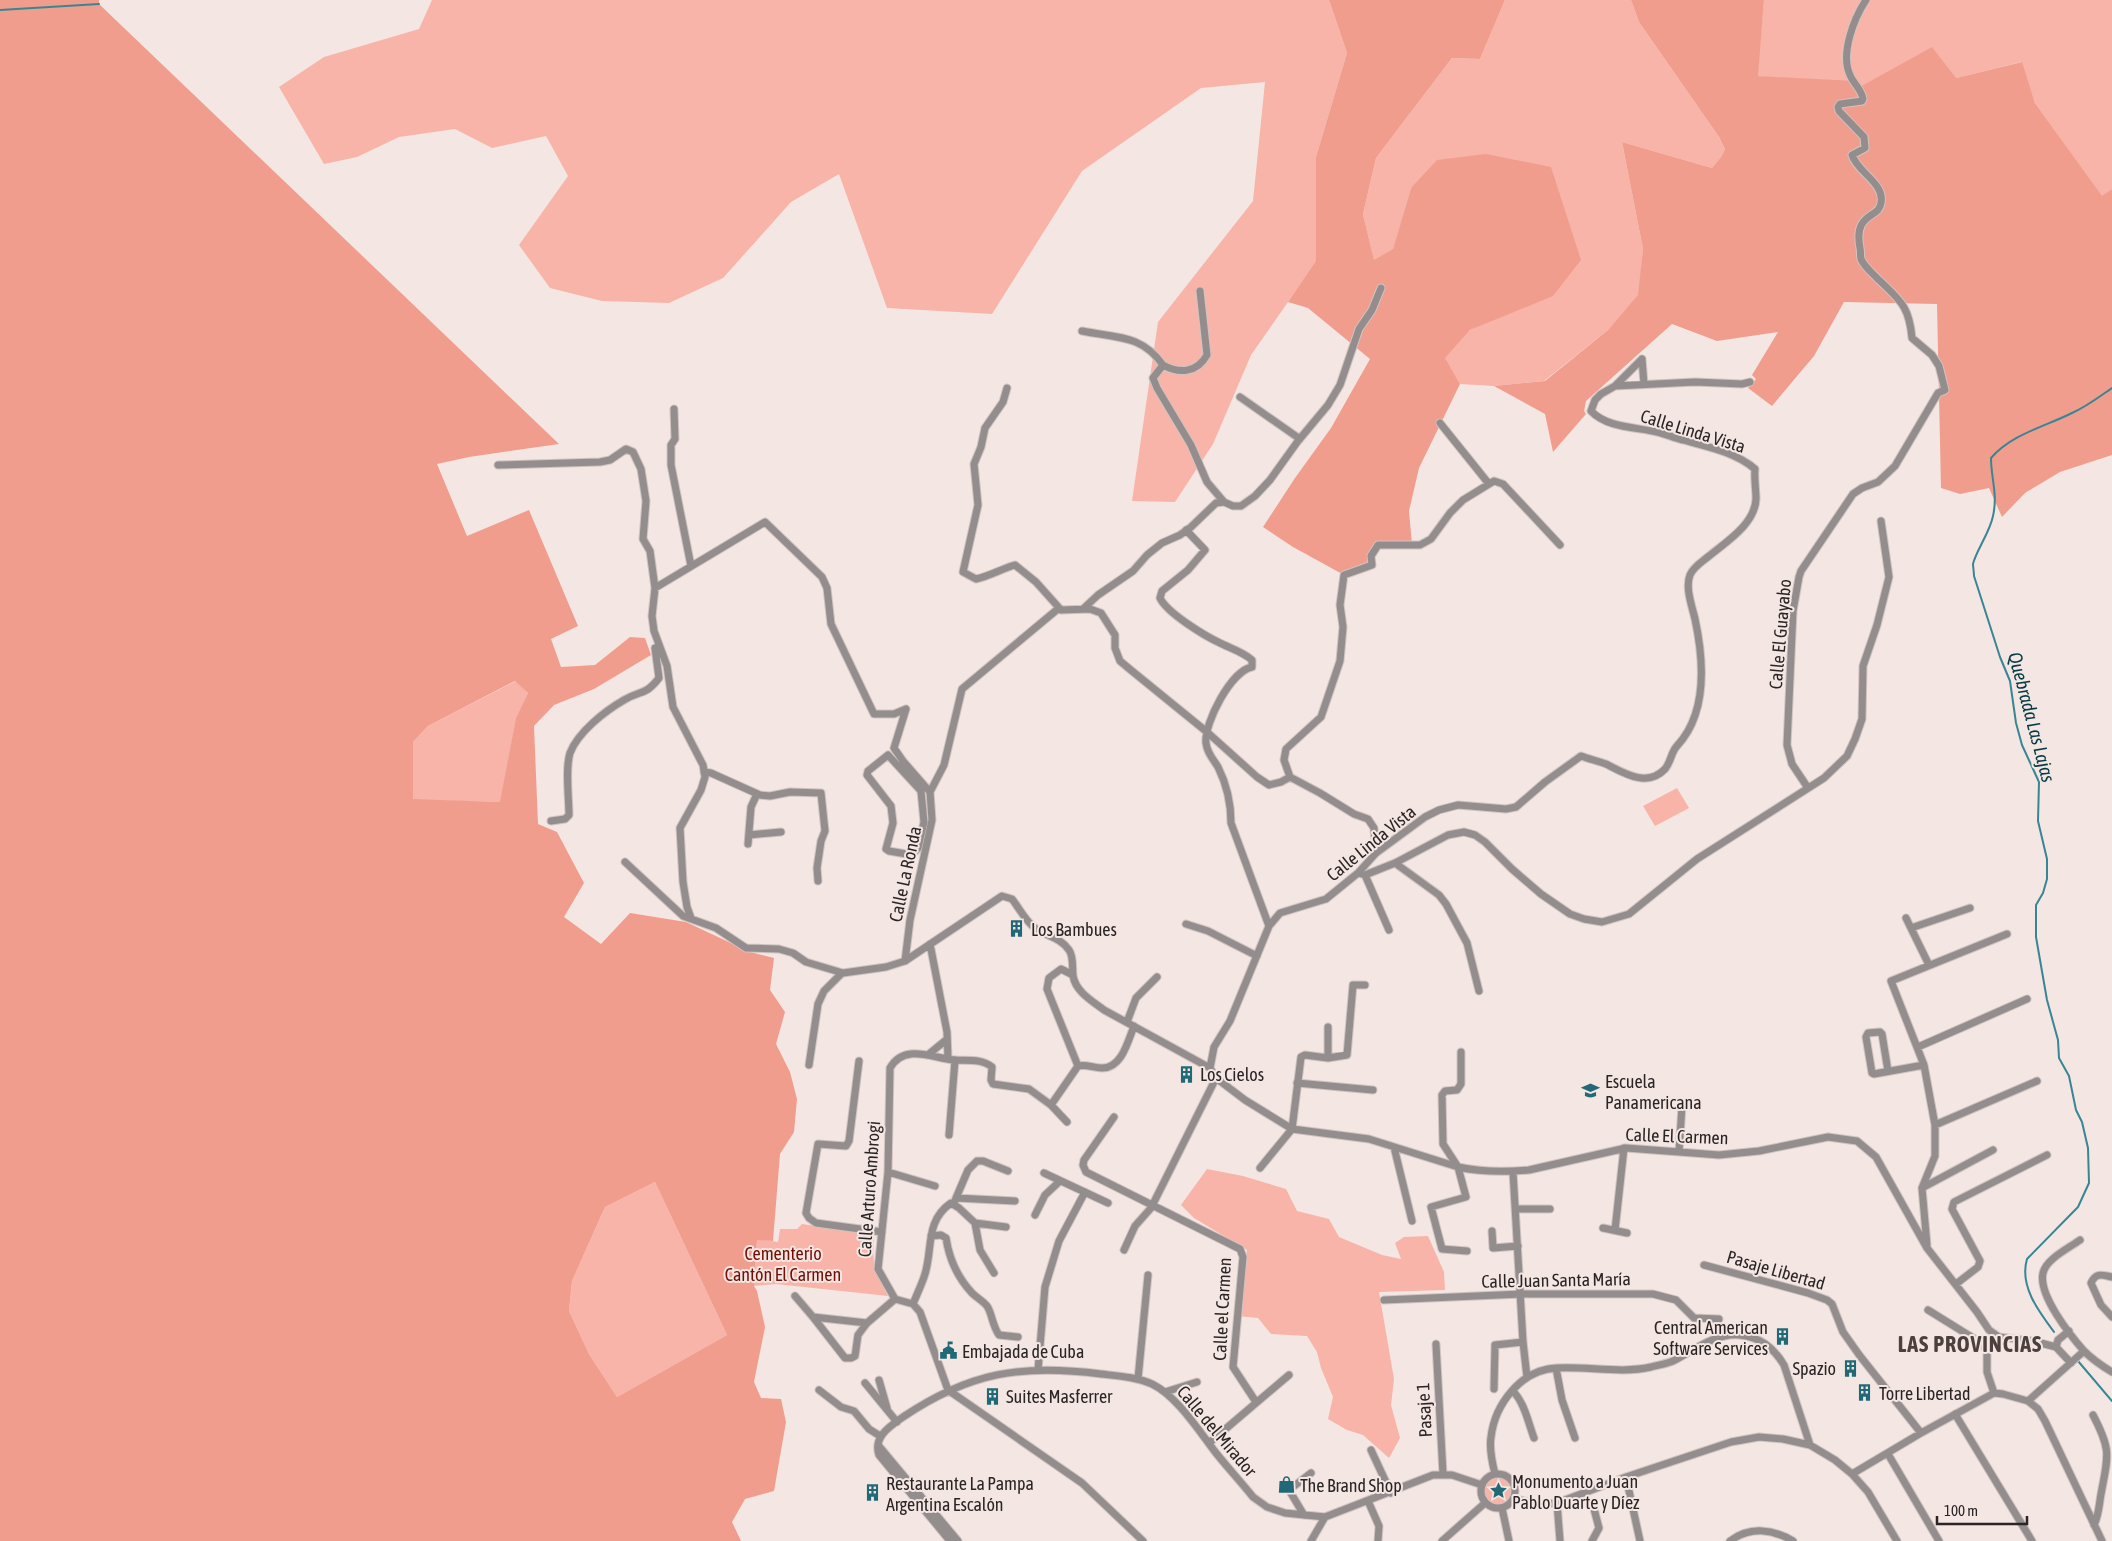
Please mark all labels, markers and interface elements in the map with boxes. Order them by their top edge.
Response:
street label: Calle Linda Vista [1638,405,1748,457]
street label: Calle El Guayabo [1765,578,1795,690]
water label: Quebrada Las Lajas [2004,650,2060,785]
street label: Calle Linda Vista [1322,801,1420,885]
street label: Calle La Ronda [885,824,925,924]
building icon: Los Bambues [1007,919,1027,939]
place label: Los Bambues [1031,919,1117,940]
building icon: Los Cielos [1176,1064,1196,1084]
place label: Los Cielos [1200,1064,1264,1085]
place label: Escuela Panamericana [1605,1071,1702,1113]
school or university icon: Escuela Panamericana [1581,1081,1601,1101]
street label: Calle Arturo Ambrogi [854,1120,884,1258]
street label: Calle El Carmen [1625,1124,1729,1148]
park label: Cementerio Cantón El Carmen [725,1243,841,1285]
street label: Pasaje Libertad [1724,1246,1828,1294]
street label: Calle el Carmen [1209,1257,1235,1361]
street label: Calle Juan Santa María [1481,1268,1631,1292]
place label: Central American Software Services [1653,1317,1768,1359]
building icon: Central American Software Services [1772,1327,1792,1347]
district label: LAS PROVINCIAS [1898,1331,2042,1357]
public building icon: Embajada de Cuba [938,1341,958,1361]
place label: Embajada de Cuba [962,1341,1084,1362]
place label: Spazio [1792,1358,1836,1379]
building icon: Spazio [1840,1358,1860,1378]
street label: Calle del Mirador [1173,1381,1262,1481]
street label: Pasaje 1 [1412,1382,1436,1438]
building icon: Torre Libertad [1855,1383,1875,1403]
place label: Torre Libertad [1879,1383,1971,1404]
building icon: Suites Masferrer [982,1386,1002,1406]
place label: Suites Masferrer [1006,1386,1113,1407]
place label: Monumento a Juan Pablo Duarte y Díez [1512,1471,1640,1513]
place label: Restaurante La Pampa Argentina Escalón [886,1473,1034,1515]
shop icon: The Brand Shop [1276,1475,1296,1495]
place label: The Brand Shop [1300,1475,1402,1496]
place icon: Monumento a Juan Pablo Duarte y Díez [1488,1481,1508,1501]
building icon: Restaurante La Pampa Argentina Escalón [862,1483,882,1503]
scale bar [1937,1494,2027,1526]
text: 100 m [1944,1502,1978,1519]

